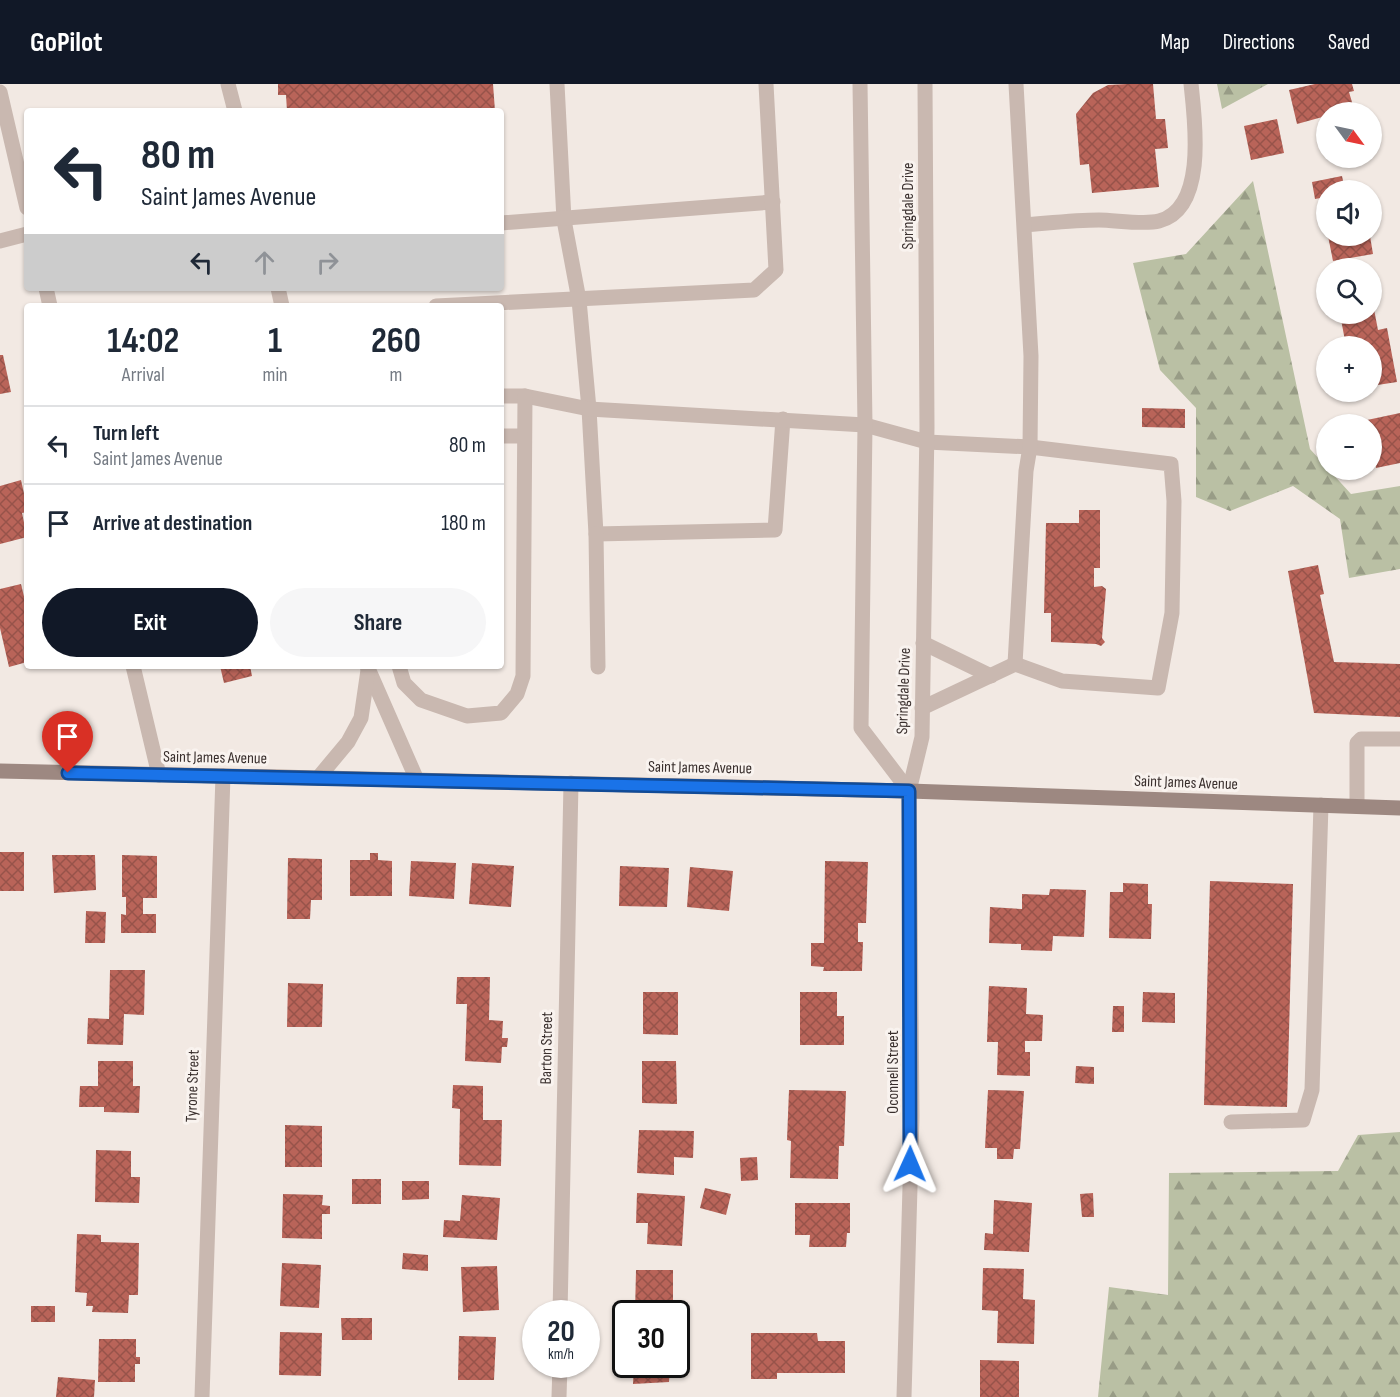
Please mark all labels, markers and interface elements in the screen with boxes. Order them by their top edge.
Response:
text: GoPilot [30,26,102,59]
text: Map [1160,30,1190,55]
text: Directions [1223,30,1295,55]
text: Saved [1328,30,1370,55]
north arrow [1316,102,1382,168]
map controls [1316,102,1382,480]
text: 80 m [141,130,215,181]
icon: left [42,132,120,210]
street label: Springdale Drive [899,163,918,249]
button: sound [1316,180,1382,246]
text: Saint James Avenue [141,181,316,213]
icon: left [185,246,218,279]
icon: ahead [248,246,281,279]
icon: right [311,246,344,279]
button: search [1316,258,1382,324]
text: 14:02 [107,320,179,363]
text: 1 [268,320,282,363]
text: 260 [371,320,421,363]
button: + [1316,336,1382,402]
text: Arrival [122,363,165,387]
text: min [263,363,288,387]
text: m [389,363,402,387]
button: − [1316,414,1382,480]
text: Turn left [93,420,159,447]
icon: left [42,429,75,462]
text: 80 m [449,432,486,459]
text: Saint James Avenue [93,447,223,471]
icon: arrive [42,507,75,540]
text: Arrive at destination [93,510,252,537]
text: 180 m [441,510,486,537]
button: Exit [42,588,258,657]
button: Share [270,588,486,657]
street label: Springdale Drive [893,647,915,735]
pin [42,711,93,773]
icon: arrive [51,720,84,753]
street label: Saint James Avenue [163,748,267,768]
street label: Saint James Avenue [648,758,752,778]
street label: Saint James Avenue [1134,772,1238,794]
street label: Barton Street [537,1011,557,1084]
street label: Oconnell Street [884,1030,903,1114]
street label: Tyrone Street [182,1049,204,1123]
position arrow [878,1132,942,1196]
speed limit sign: 30 [612,1300,690,1378]
text: 20 [547,1314,575,1350]
text: km/h [548,1345,574,1364]

